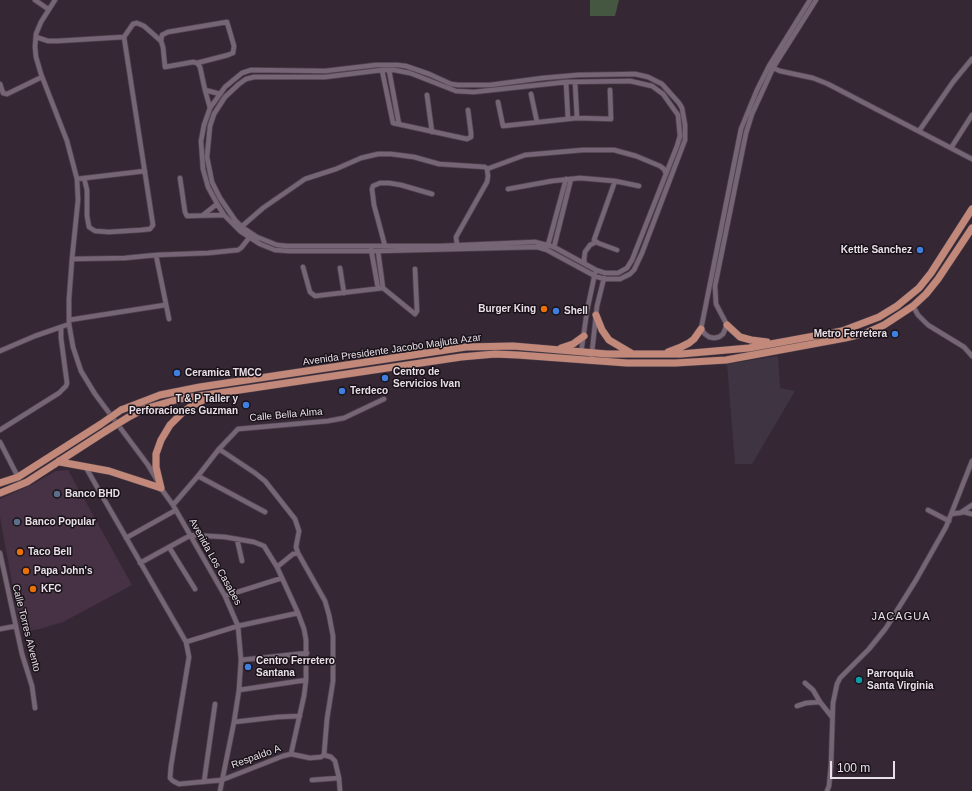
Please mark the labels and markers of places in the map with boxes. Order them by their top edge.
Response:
place label: Kettle Sanchez [841,244,912,256]
marker: Kettle Sanchez [915,245,925,255]
place label: Burger King [478,303,536,315]
marker: Burger King [539,304,549,314]
place label: Shell [564,305,588,317]
marker: Shell [551,306,561,316]
place label: Metro Ferretera [814,328,887,340]
marker: Metro Ferretera [890,329,900,339]
place label: Centro de Servicios Ivan [393,366,460,390]
place label: Ceramica TMCC [185,367,262,379]
marker: Ceramica TMCC [172,368,182,378]
marker: Centro de Servicios Ivan [380,373,390,383]
place label: Terdeco [350,385,388,397]
marker: Terdeco [337,386,347,396]
place label: T & P Taller y Perforaciones Guzman [129,393,238,416]
marker: T & P Taller y Perforaciones Guzman [241,400,251,410]
place label: Banco BHD [65,488,120,500]
marker: Banco BHD [52,489,62,499]
place label: Banco Popular [25,516,96,528]
marker: Banco Popular [12,517,22,527]
place label: Taco Bell [28,546,72,558]
marker: Taco Bell [15,547,25,557]
place label: Papa John's [34,565,93,577]
marker: Papa John's [21,566,31,576]
place label: KFC [41,583,62,595]
marker: KFC [28,584,38,594]
place label: Centro Ferretero Santana [256,655,335,678]
marker: Centro Ferretero Santana [243,662,253,672]
place label: Parroquia Santa Virginia [867,668,934,692]
marker: Parroquia Santa Virginia [854,675,864,685]

